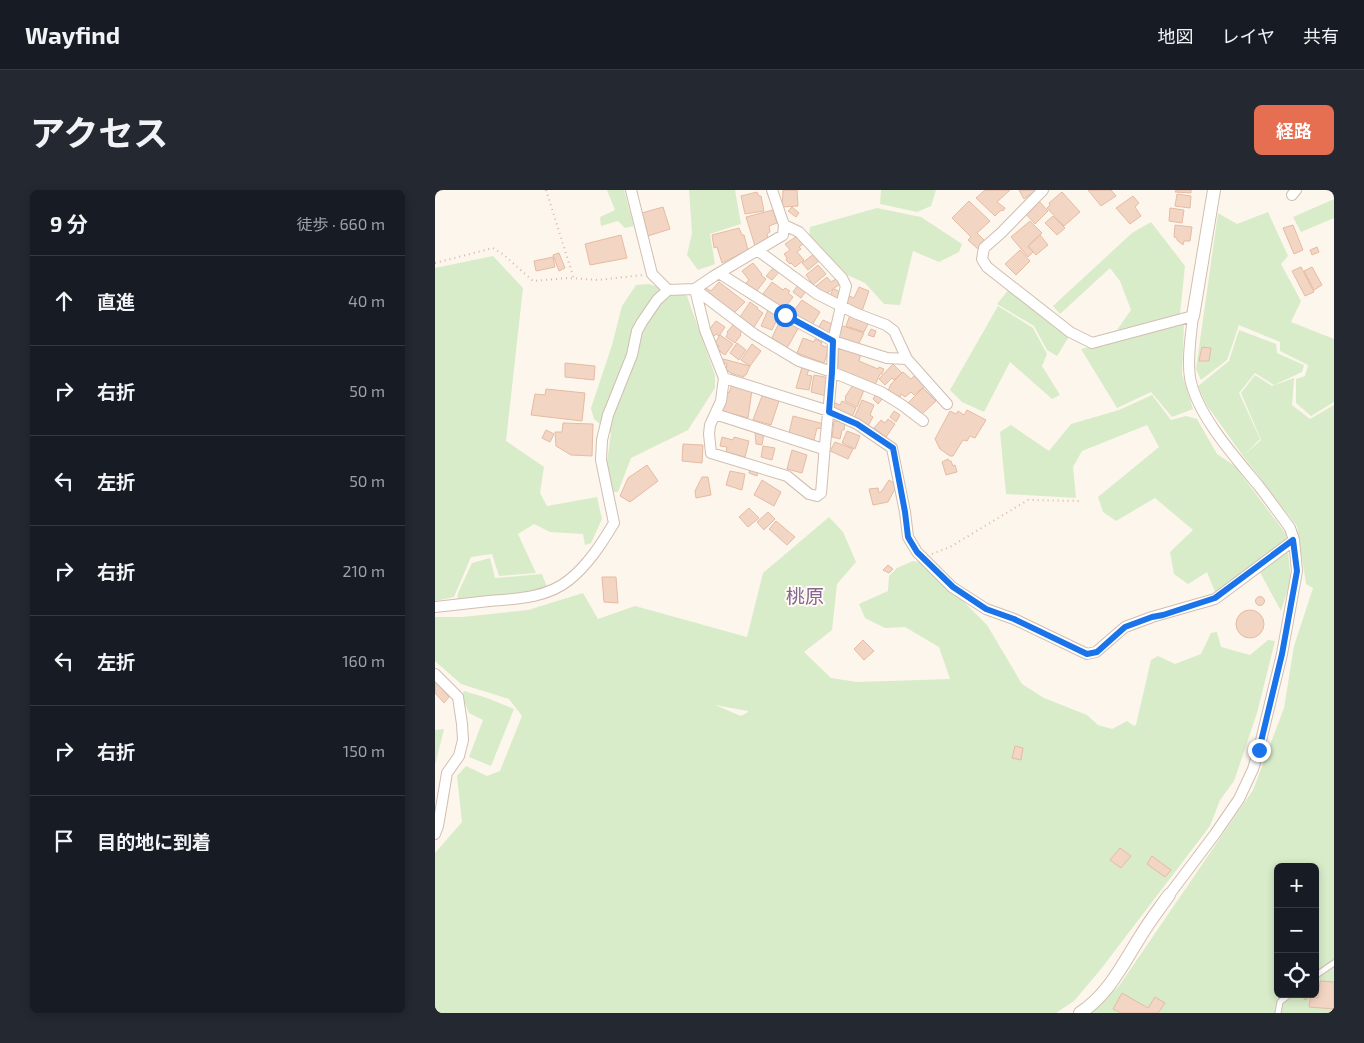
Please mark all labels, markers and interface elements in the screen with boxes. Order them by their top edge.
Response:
text: Wayfind [25,20,120,49]
text: 地図 [1158,25,1194,47]
text: レイヤ [1222,25,1275,47]
text: 共有 [1303,25,1339,47]
button: 経路 [1254,105,1334,155]
text: アクセス [30,111,168,153]
text: 9 分 [50,211,88,236]
text: 徒歩 · 660 m [297,214,385,233]
icon: ahead [50,287,78,315]
text: 直進 [97,290,135,313]
text: 40 m [348,291,385,310]
route start [774,304,797,327]
icon: right [50,377,78,405]
text: 右折 [97,380,135,403]
text: 50 m [349,381,385,400]
icon: left [50,467,78,495]
text: 左折 [97,470,135,493]
text: 50 m [349,471,385,490]
icon: right [50,557,78,585]
text: 右折 [97,560,135,583]
text: 210 m [342,561,385,580]
district label: 桃原 [786,584,824,607]
icon: left [50,647,78,675]
text: 左折 [97,650,135,673]
text: 160 m [342,651,385,670]
icon: right [50,737,78,765]
route end [1248,739,1271,762]
text: 右折 [97,740,135,763]
text: 150 m [343,741,385,760]
icon: arrive [50,827,78,855]
text: 目的地に到着 [97,830,211,853]
map controls [1274,863,1319,998]
button: + [1274,863,1319,908]
button: − [1274,908,1319,953]
button: locate [1274,953,1319,998]

